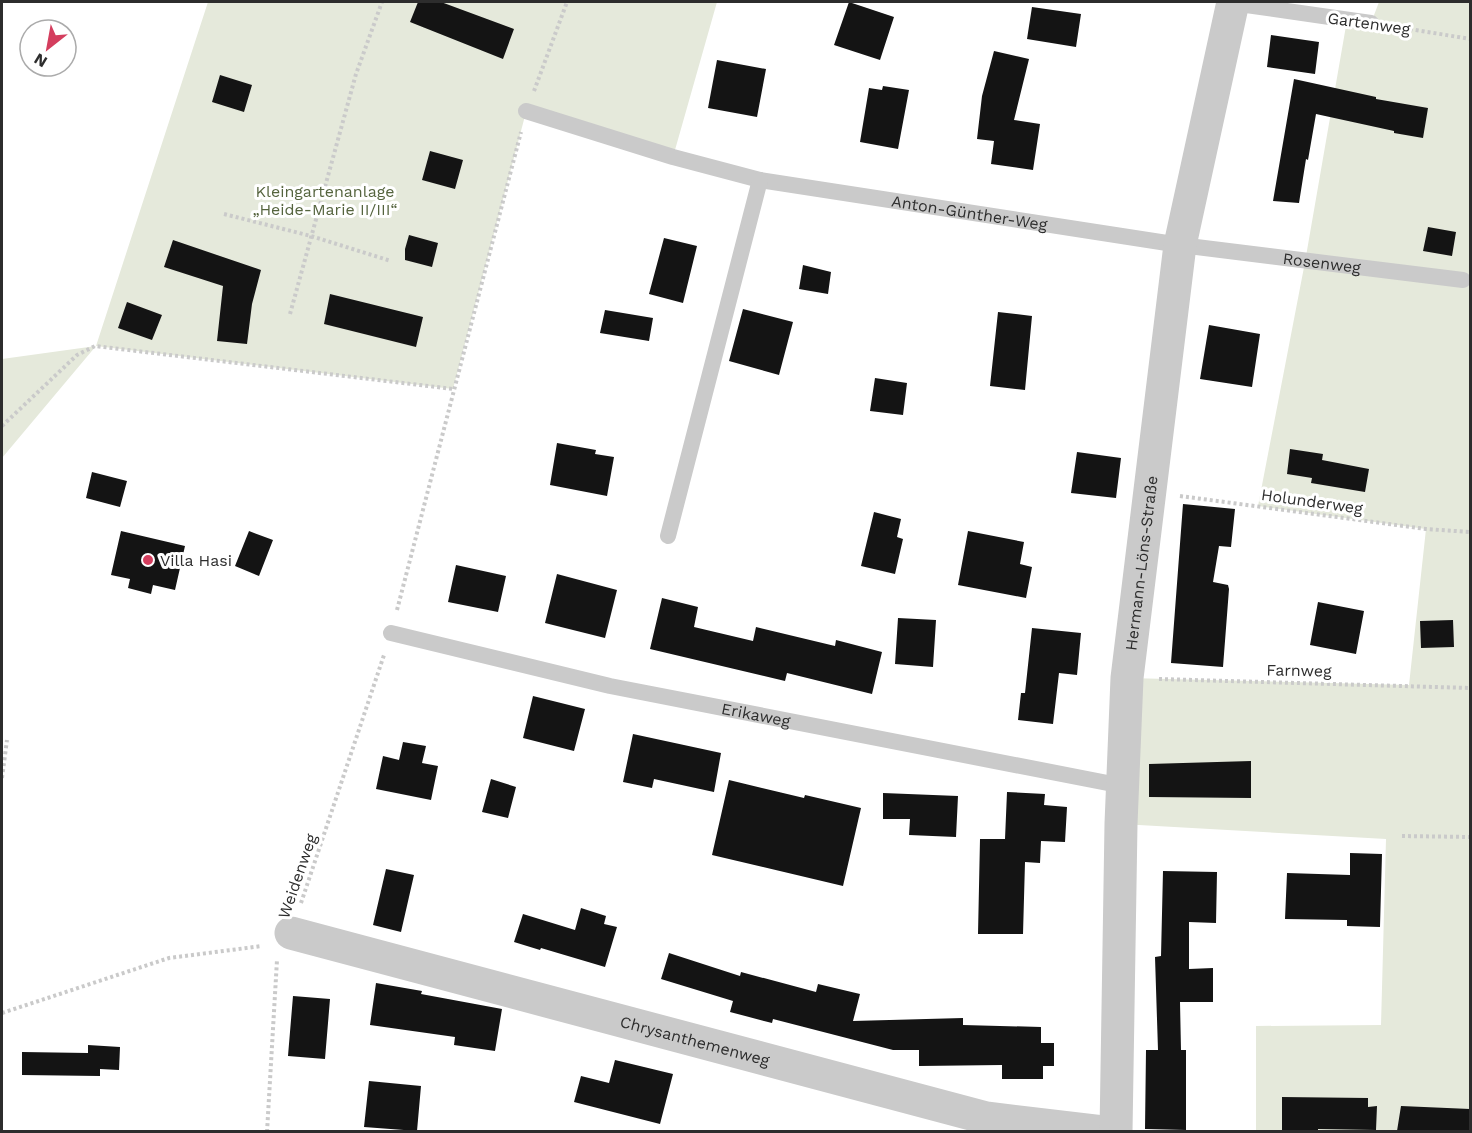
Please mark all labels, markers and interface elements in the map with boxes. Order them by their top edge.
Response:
street label: Gartenweg [1326,8,1412,39]
north arrow [18,18,78,78]
text: N [31,49,51,72]
park label: Kleingartenanlage „Heide-Marie II/III“ [252,182,398,219]
street label: Anton-Günther-Weg [890,191,1049,234]
street label: Rosenweg [1282,249,1362,277]
street label: Hermann-Löns-Straße [1121,474,1162,652]
street label: Holunderweg [1260,485,1365,518]
place label: Villa Hasi [160,551,232,570]
marker: Villa Hasi [141,553,155,567]
street label: Farnweg [1266,660,1332,681]
street label: Erikaweg [720,699,792,731]
street label: Weidenweg [274,831,321,921]
street label: Chrysanthemenweg [618,1012,772,1070]

